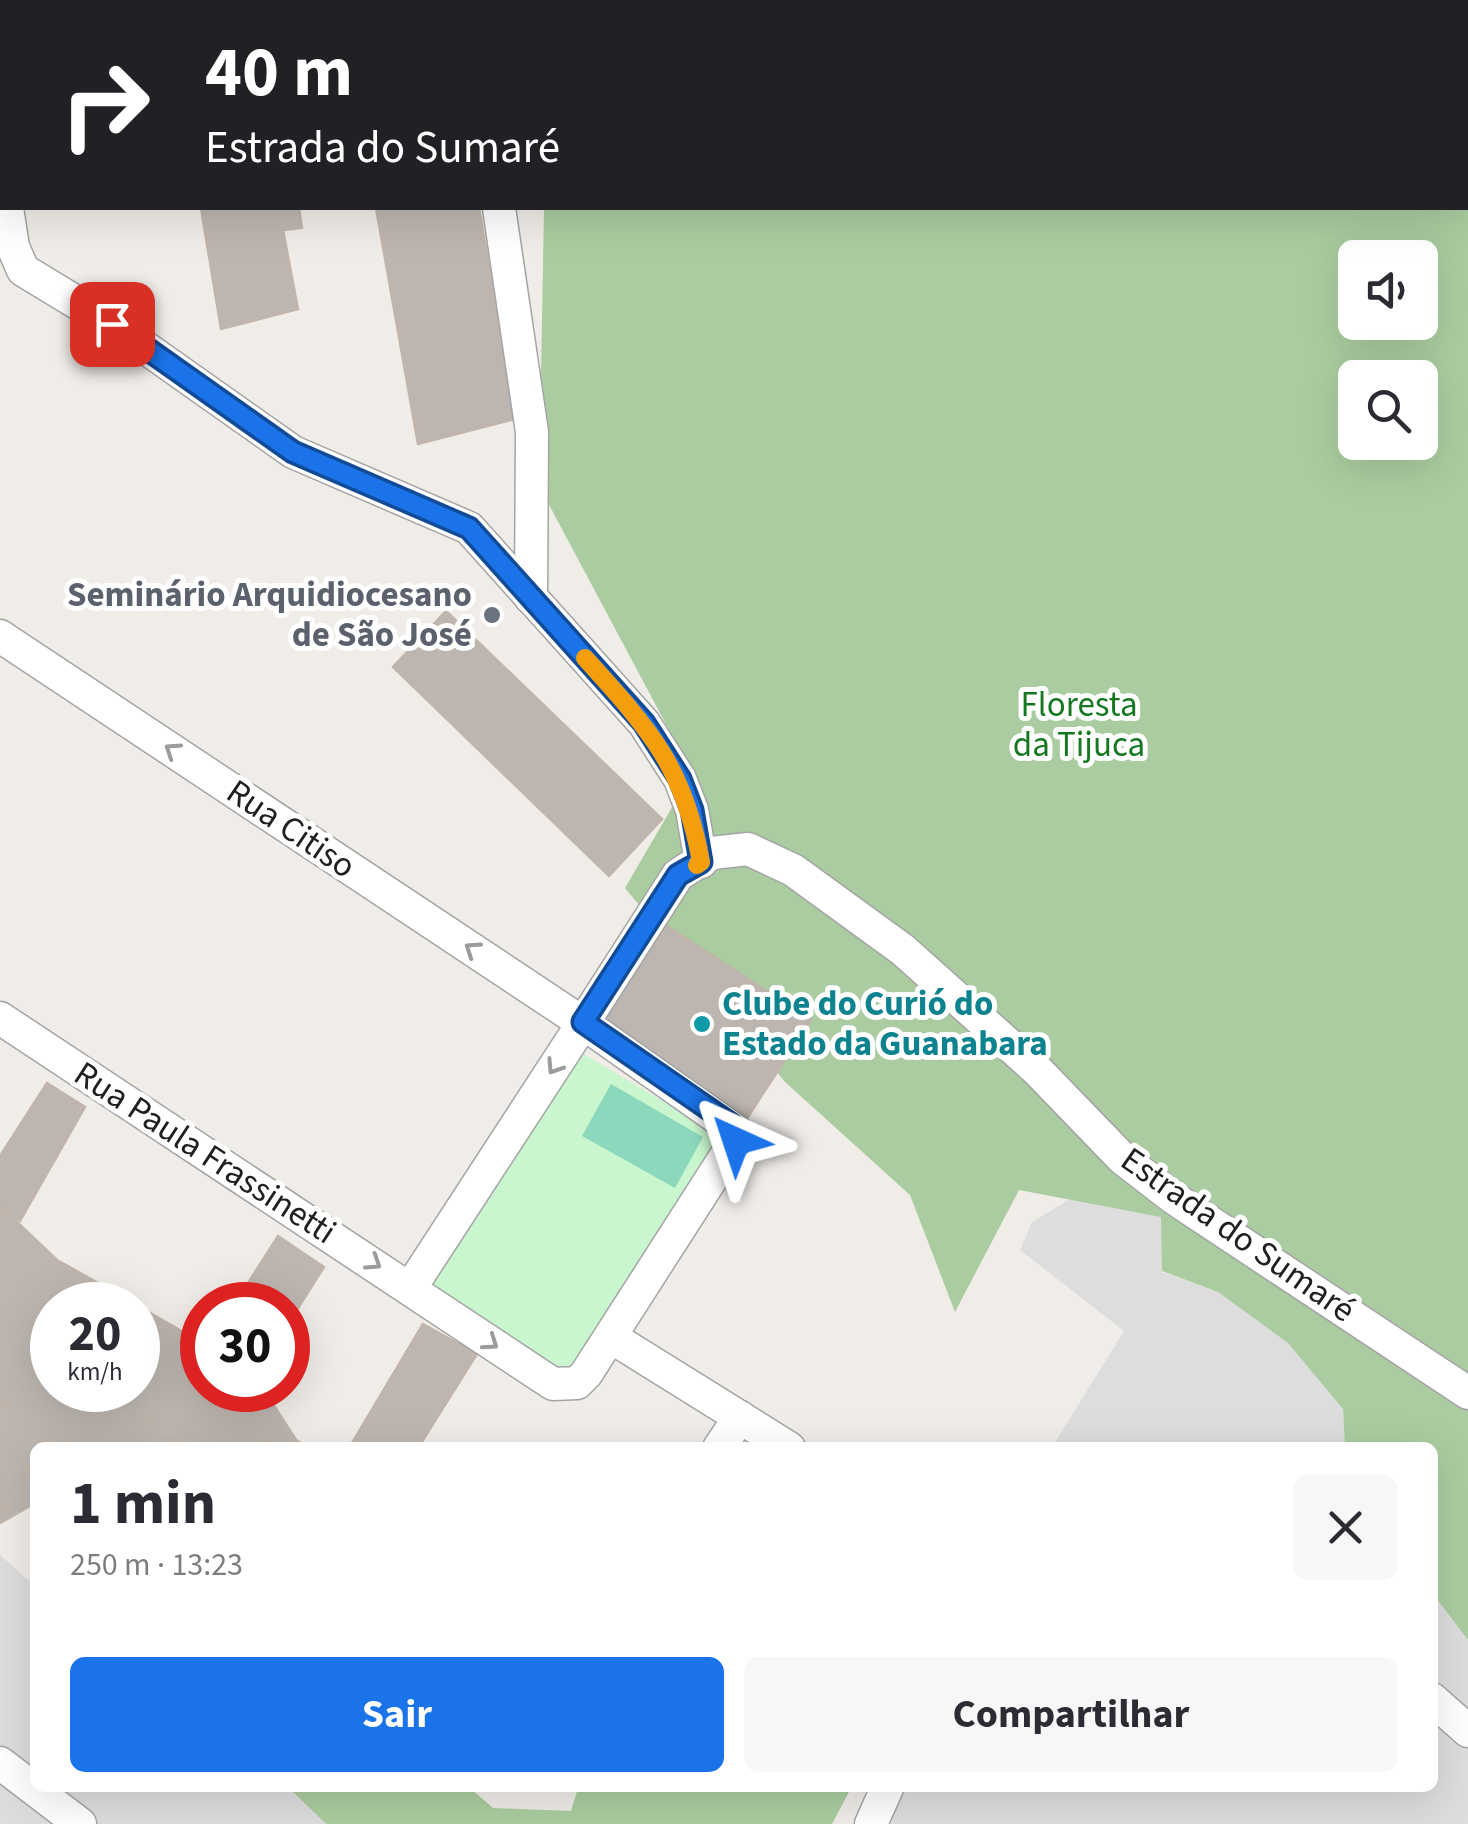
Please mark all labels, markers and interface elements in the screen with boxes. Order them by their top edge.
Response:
text: 40 m [205,23,353,123]
icon: right [40,40,170,170]
text: Estrada do Sumaré [205,116,560,180]
map controls [1338,240,1438,460]
button: sound [1338,240,1438,340]
pin [70,282,155,367]
icon: arrive [85,297,140,352]
button: search [1338,360,1438,460]
place label: Seminário Arquidiocesano de São José [67,570,472,660]
marker: Seminário Arquidiocesano de São José [481,604,503,626]
park label: Floresta da Tijuca [1013,680,1145,770]
one-way arrow [165,744,183,763]
street label: Rua Citiso [216,767,366,891]
one-way arrow [465,943,483,962]
place label: Clube do Curió do Estado da Guanabara [722,979,1048,1069]
marker: Clube do Curió do Estado da Guanabara [691,1013,713,1035]
street label: Rua Paula Frassinetti [64,1049,346,1257]
one-way arrow [547,1056,566,1074]
position arrow [684,1089,788,1193]
street label: Estrada do Sumaré [1111,1135,1365,1335]
one-way arrow [364,1251,382,1270]
speed limit sign: 30 [180,1282,310,1412]
text: 20 [69,1299,121,1370]
one-way arrow [479,1331,498,1349]
text: km/h [67,1354,123,1390]
text: 1 min [70,1462,216,1547]
button: close [1293,1475,1398,1580]
text: 250 m · 13:23 [70,1542,243,1588]
button: Sair [70,1657,724,1772]
button: Compartilhar [744,1657,1398,1772]

